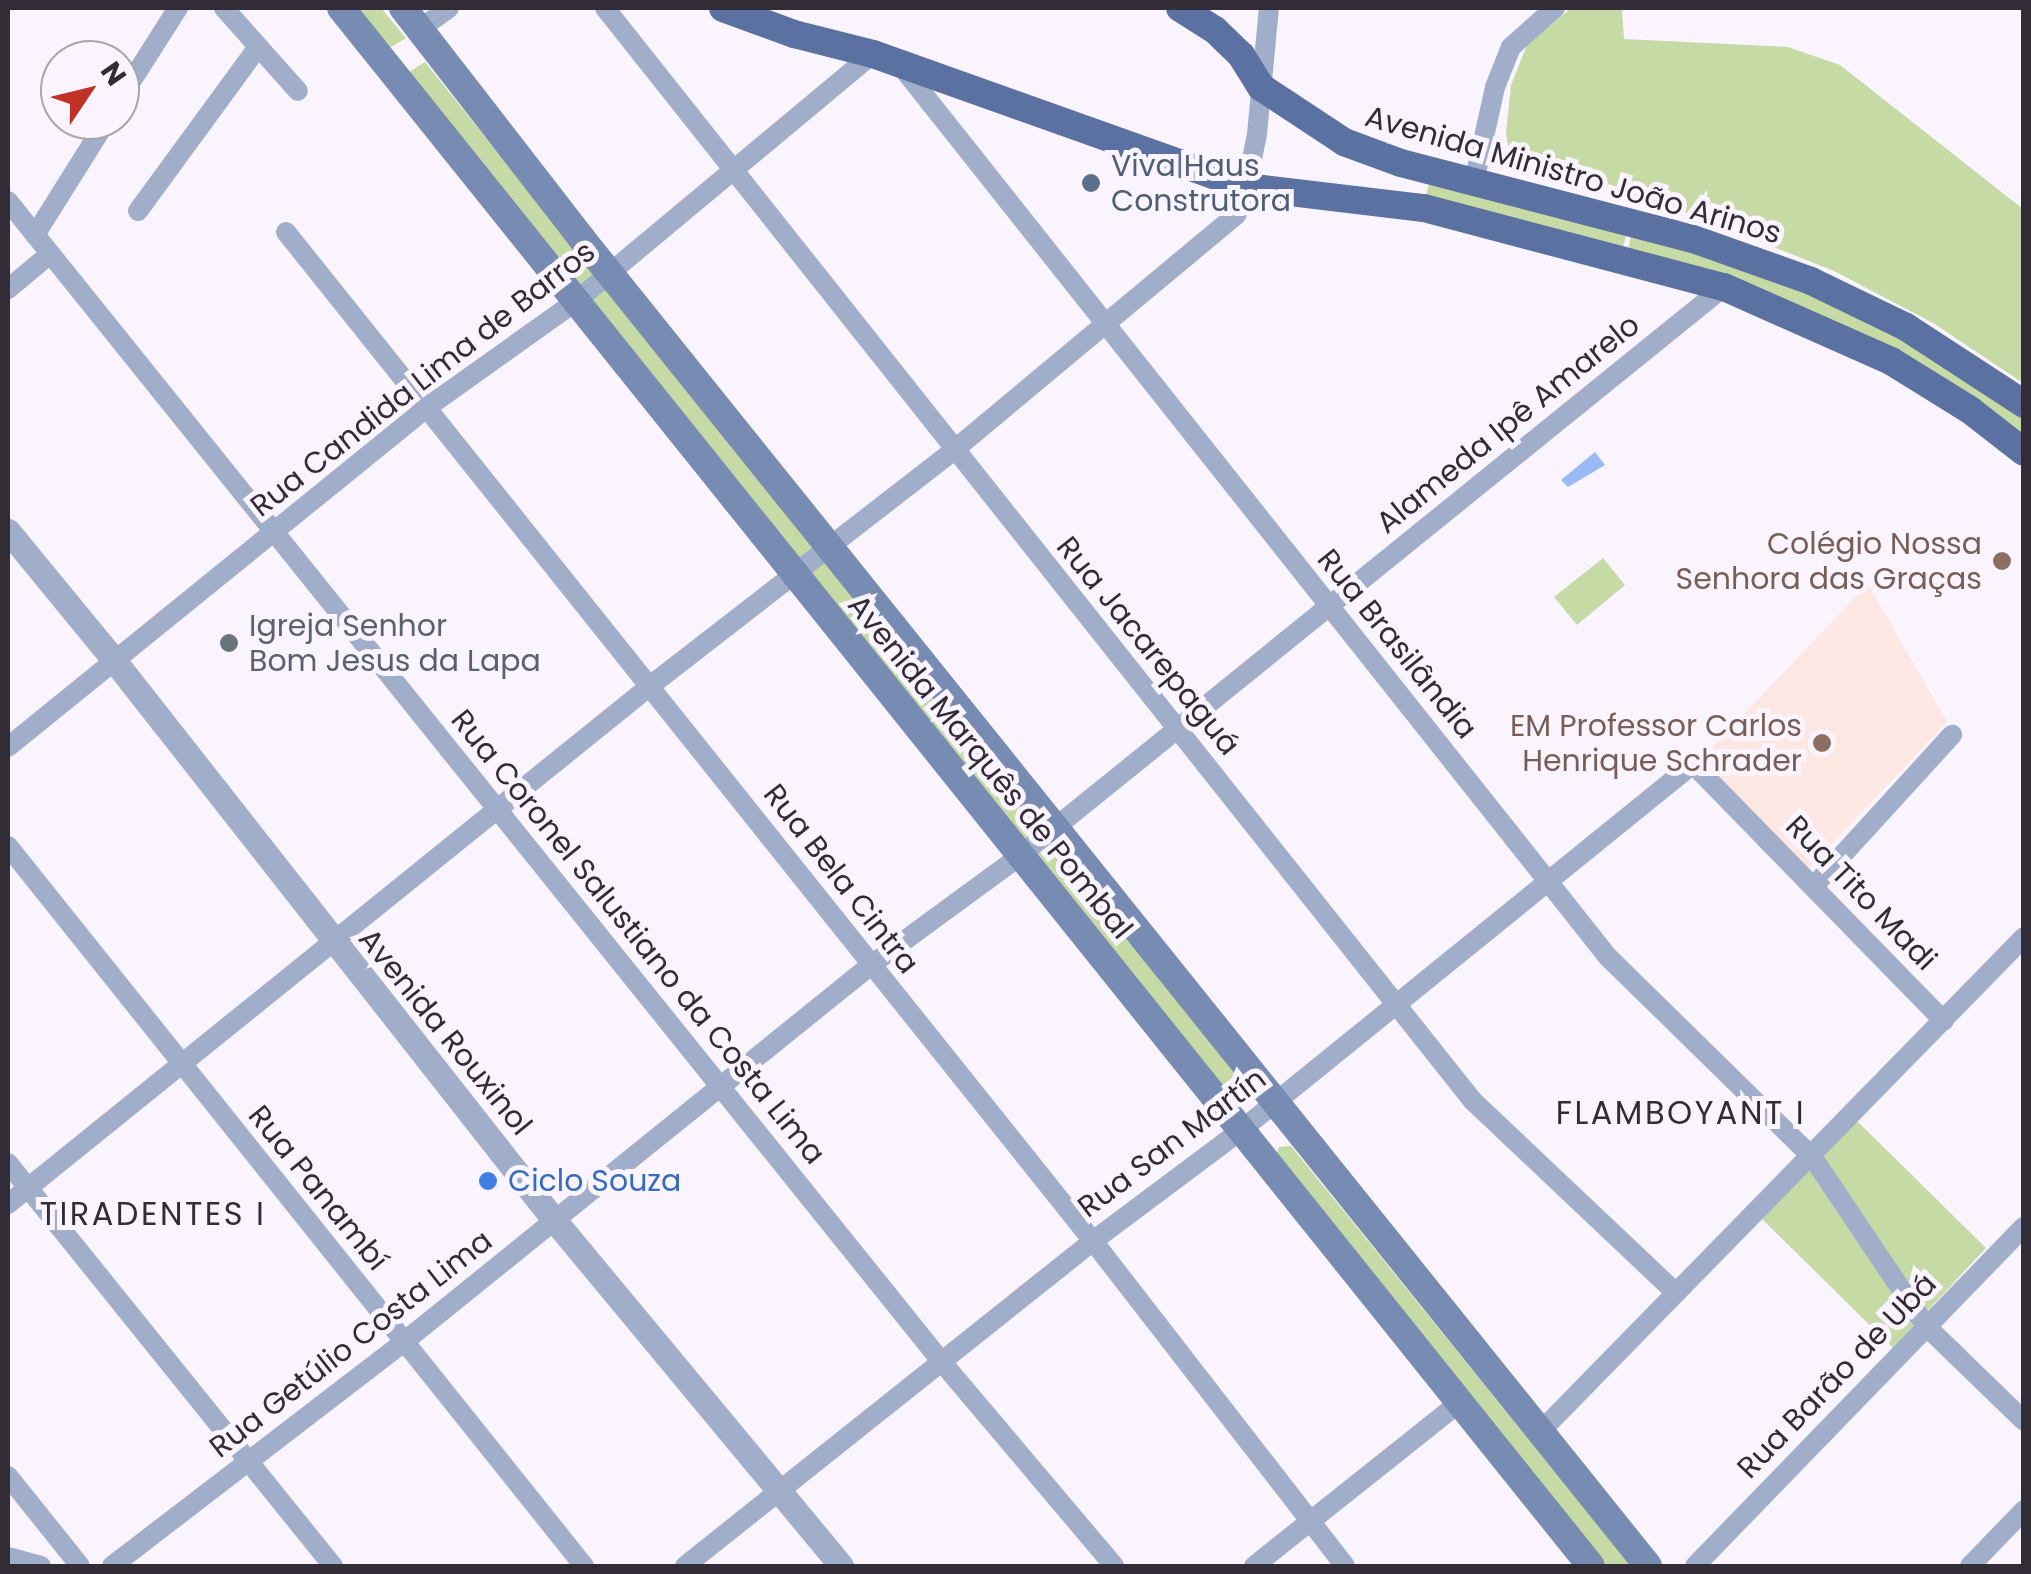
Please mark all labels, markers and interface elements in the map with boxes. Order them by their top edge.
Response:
north arrow [40,40,140,140]
text: N [91,54,135,93]
street label: Avenida Ministro João Arinos [1361,98,1785,252]
place label: Viva Haus Construtora [1111,148,1291,218]
marker: Viva Haus Construtora [1080,172,1102,194]
street label: Rua Candida Lima de Barros [244,233,602,525]
street label: Alameda Ipê Amarelo [1369,307,1647,541]
place label: Colégio Nossa Senhora das Graças [1676,526,1982,596]
street label: Rua Jacarepaguá [1049,530,1247,762]
street label: Rua Brasilândia [1310,542,1484,746]
marker: Colégio Nossa Senhora das Graças [1991,550,2013,572]
street label: Avenida Marquês de Pombal [840,588,1140,946]
place label: Igreja Senhor Bom Jesus da Lapa [249,608,541,678]
marker: Igreja Senhor Bom Jesus da Lapa [218,632,240,654]
street label: Rua Coronel Salustiano da Costa Lima [443,703,833,1171]
place label: EM Professor Carlos Henrique Schrader [1510,708,1802,778]
marker: EM Professor Carlos Henrique Schrader [1811,732,1833,754]
street label: Rua Bela Cintra [756,777,926,981]
street label: Rua Tito Madi [1778,808,1944,978]
street label: Avenida Rouxinol [351,922,539,1142]
street label: Rua San Martín [1071,1061,1273,1225]
district label: FLAMBOYANT I [1556,1094,1806,1132]
street label: Rua Panambí [241,1098,395,1278]
place label: Ciclo Souza [508,1163,681,1199]
marker: Ciclo Souza [477,1170,499,1192]
district label: TIRADENTES I [40,1195,266,1233]
street label: Rua Getúlio Costa Lima [203,1223,499,1465]
street label: Rua Barão de Ubá [1730,1266,1944,1486]

